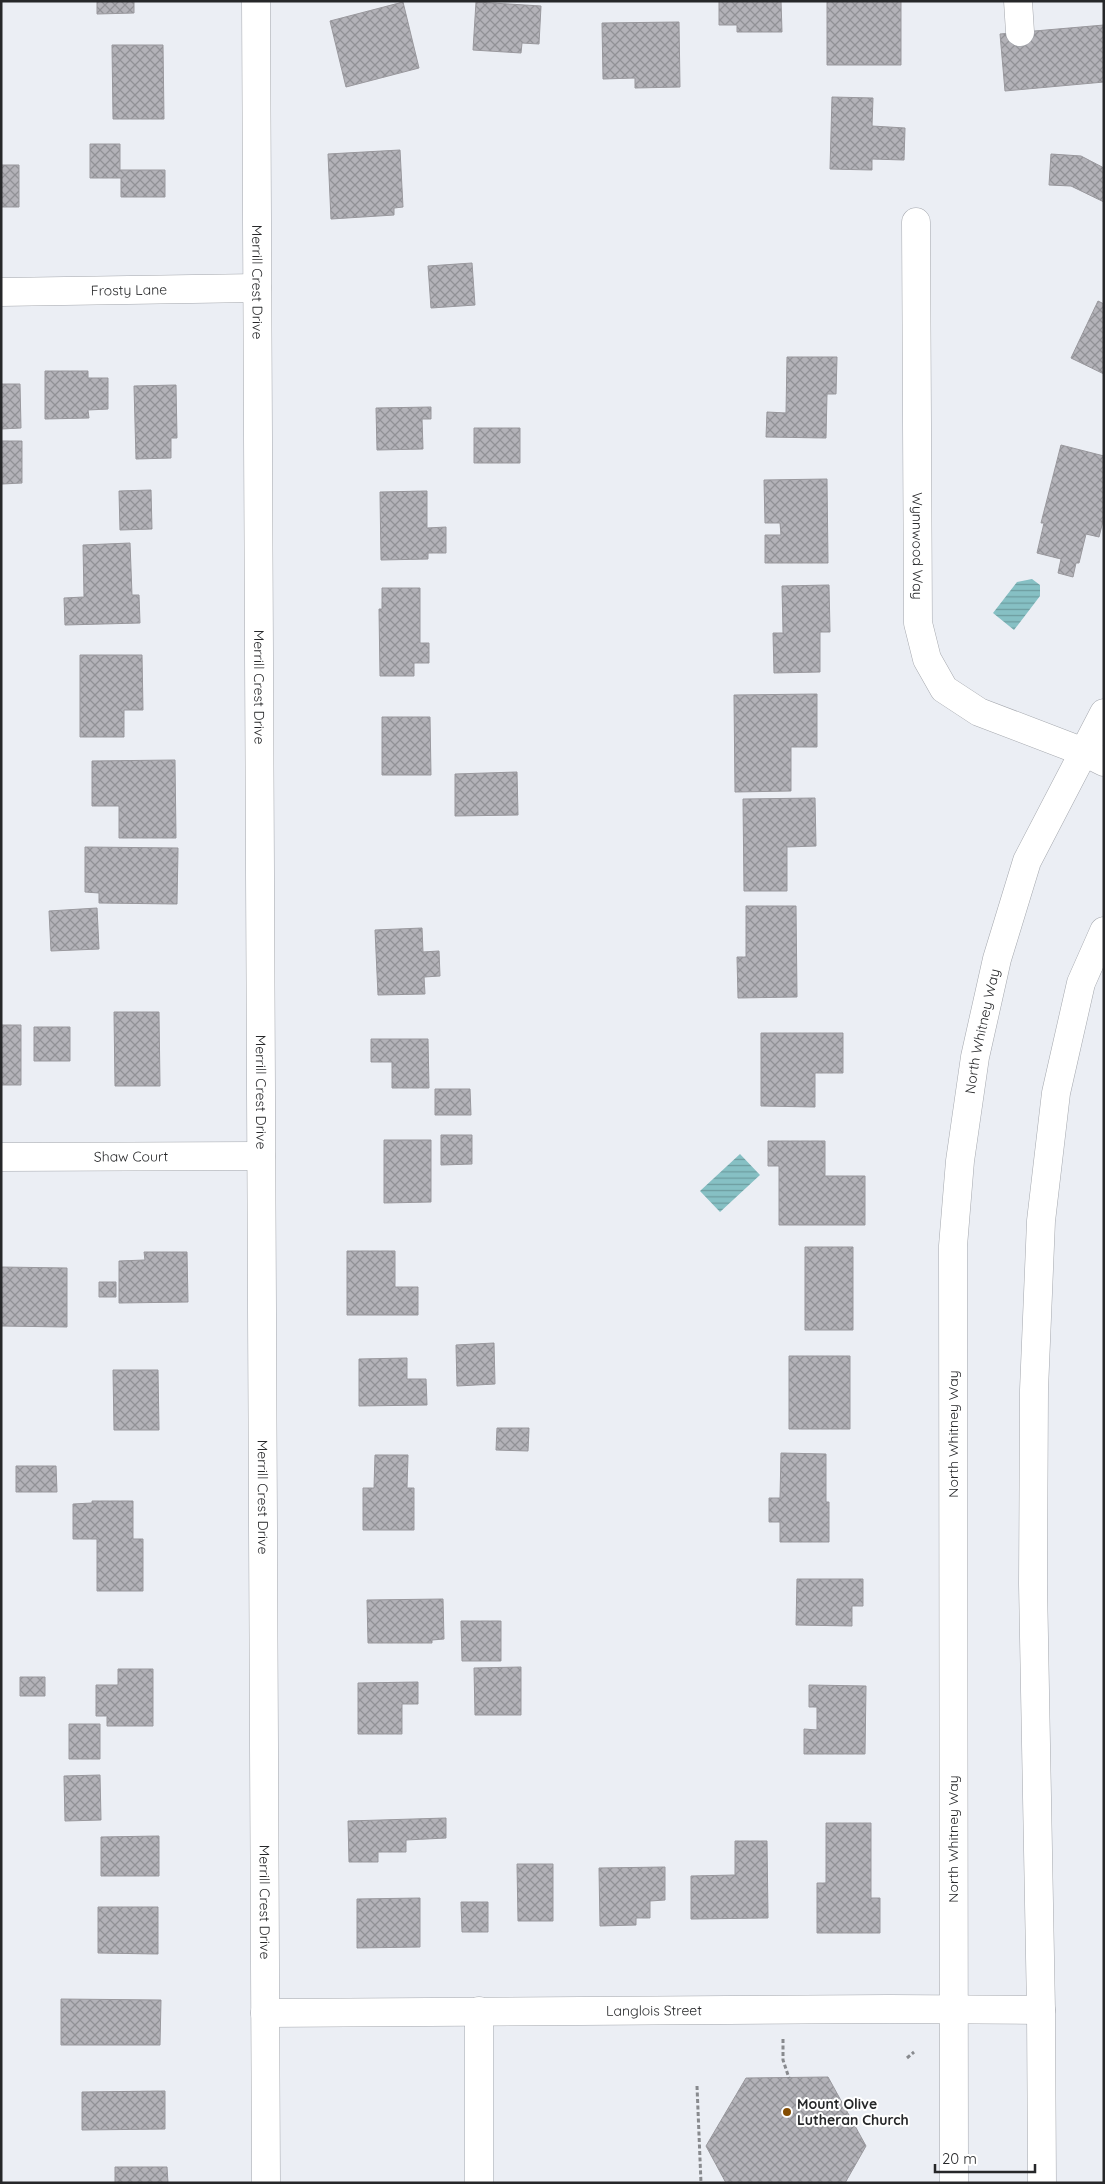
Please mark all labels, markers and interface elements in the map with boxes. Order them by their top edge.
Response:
street label: Merrill Crest Drive [248,225,267,339]
street label: Frosty Lane [91,280,167,300]
street label: Wynnwood Way [908,492,927,600]
street label: Merrill Crest Drive [250,630,268,744]
street label: North Whitney Way [961,967,1004,1095]
street label: Merrill Crest Drive [252,1035,270,1149]
street label: Shaw Court [94,1147,168,1166]
street label: North Whitney Way [944,1370,962,1498]
street label: Merrill Crest Drive [254,1440,272,1554]
street label: North Whitney Way [944,1775,962,1903]
street label: Merrill Crest Drive [255,1845,274,1959]
street label: Langlois Street [606,2001,702,2020]
place label: Mount Olive Lutheran Church [797,2095,909,2129]
marker: Mount Olive Lutheran Church [781,2106,793,2118]
scale bar [935,2142,1035,2174]
text: 20 m [942,2149,977,2168]

